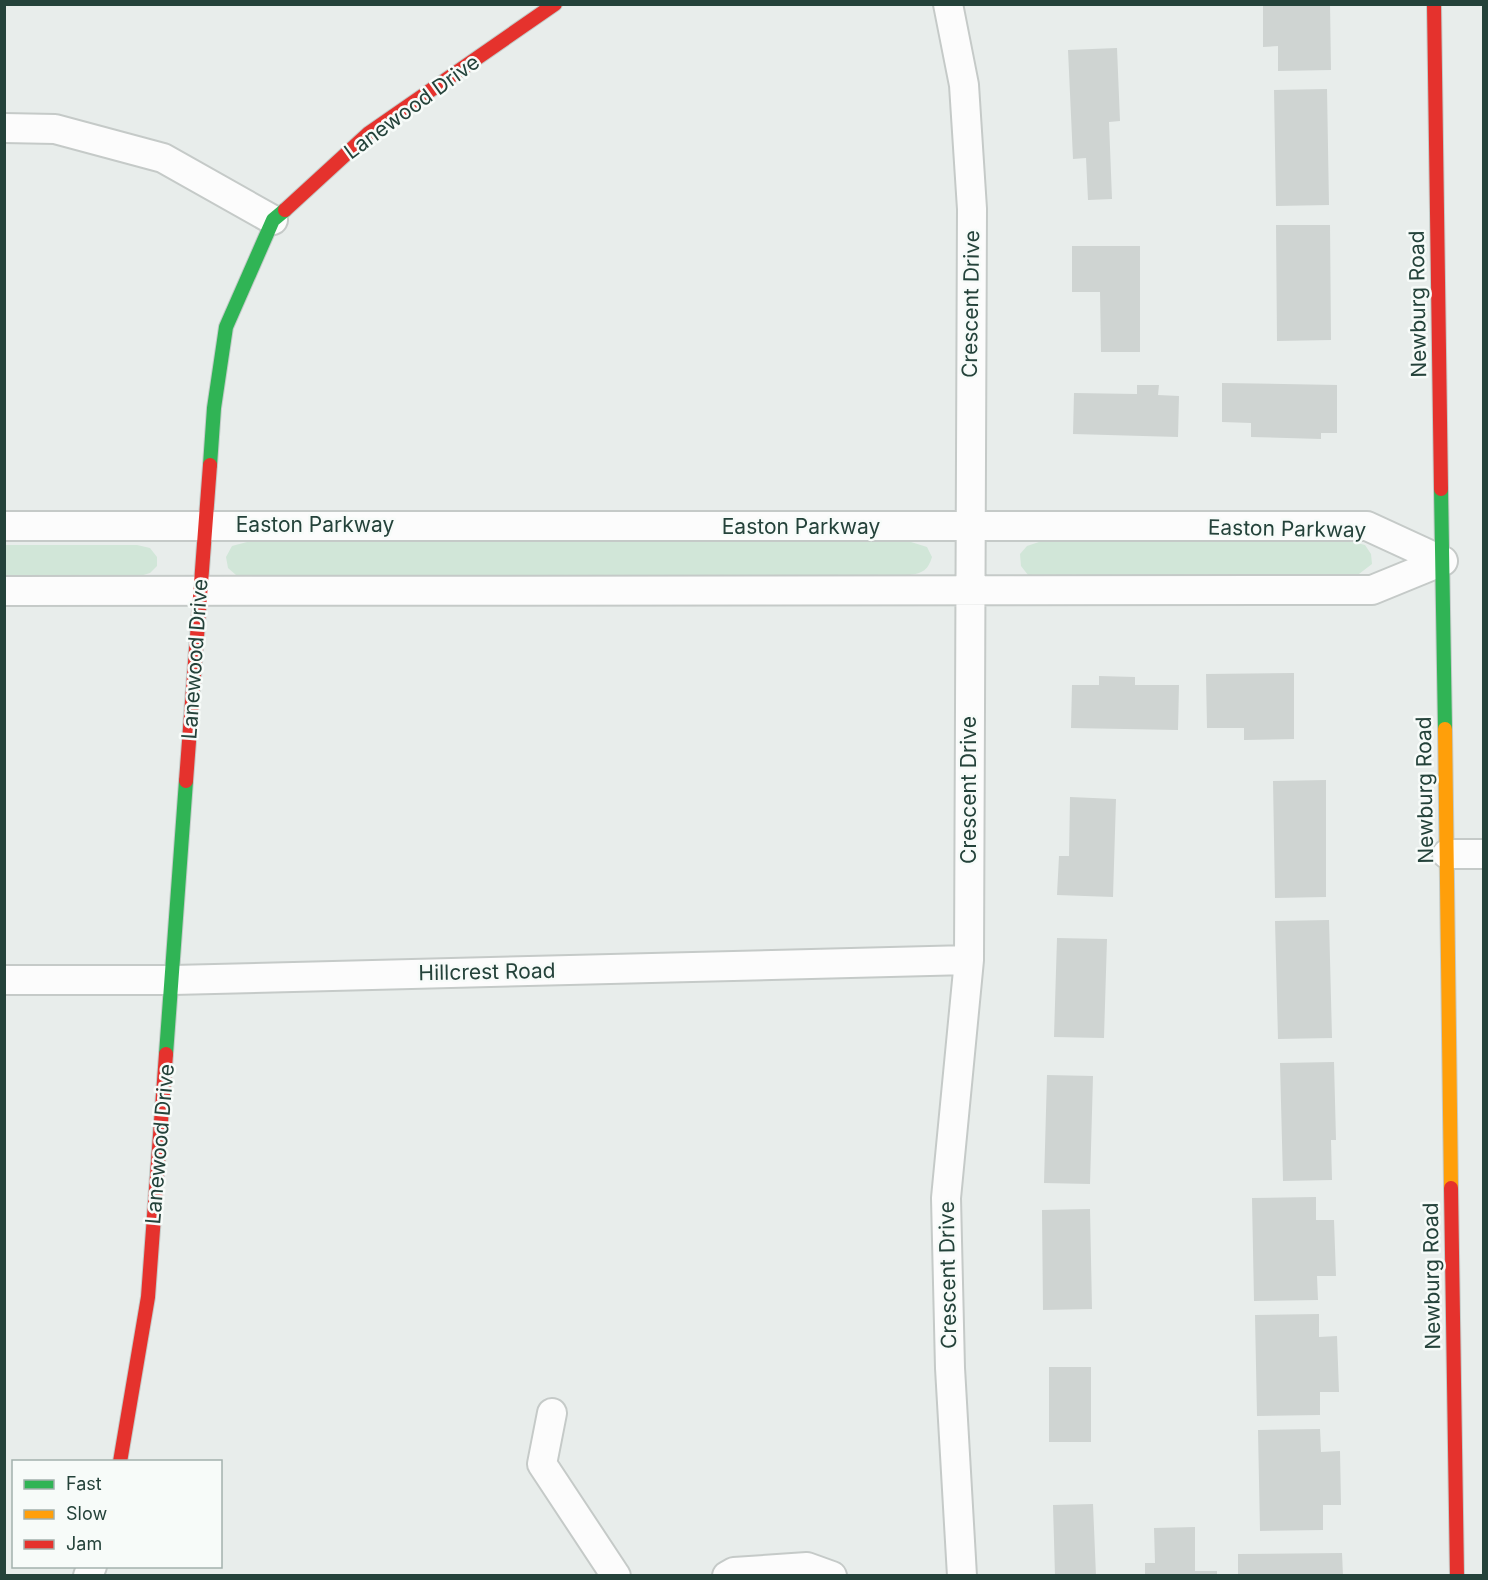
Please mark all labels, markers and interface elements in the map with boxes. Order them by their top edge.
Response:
street label: Lanewood Drive [339,49,484,164]
street label: Crescent Drive [957,230,984,378]
street label: Newburg Road [1404,230,1431,378]
street label: Easton Parkway [236,512,394,537]
street label: Easton Parkway [722,514,880,539]
street label: Easton Parkway [1208,515,1367,542]
street label: Lanewood Drive [176,578,213,740]
street label: Crescent Drive [956,716,981,864]
street label: Newburg Road [1411,716,1438,864]
street label: Hillcrest Road [418,958,556,985]
street label: Lanewood Drive [140,1063,179,1225]
street label: Crescent Drive [934,1201,961,1349]
street label: Newburg Road [1418,1202,1445,1350]
legend [12,1460,222,1568]
text: Fast [66,1473,102,1494]
text: Slow [66,1503,107,1524]
text: Jam [66,1533,102,1554]

